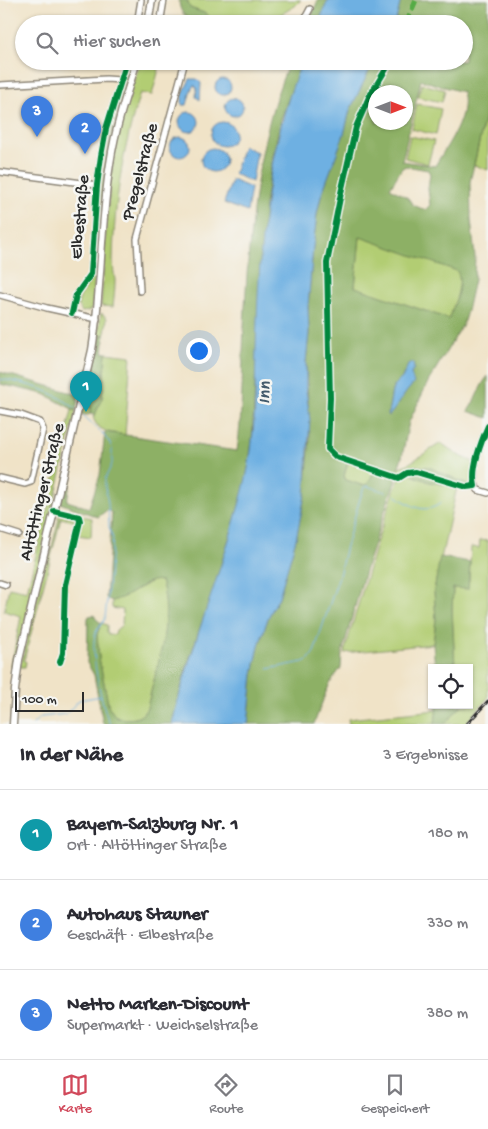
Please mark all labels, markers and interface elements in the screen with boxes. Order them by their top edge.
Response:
search box [15,15,473,70]
icon: search [33,29,61,57]
text: Hier suchen [73,31,160,54]
north arrow [368,85,413,130]
pin: 3 [21,96,53,137]
pin: 2 [69,113,101,154]
street label: Pregelstraße [118,120,164,224]
street label: Elbestraße [67,173,95,260]
your location [186,338,212,364]
pin: 1 [70,371,102,412]
water label: Inn [254,380,278,405]
street label: Altöttinger Straße [16,420,70,563]
map controls [428,664,473,709]
button: locate [428,664,473,709]
scale bar [15,689,84,712]
text: 100 m [22,692,57,709]
text: In der Nähe [20,744,123,769]
text: 3 Ergebnisse [383,747,468,766]
text: Bayern-Salzburg Nr. 1 [67,814,238,837]
text: 1 [33,825,39,844]
text: 180 m [429,825,468,844]
text: Ort · Altöttinger Straße [67,837,227,856]
text: Autohaus Stauner [67,904,208,927]
text: 2 [32,915,40,934]
text: 330 m [427,915,468,934]
text: Geschäft · Elbestraße [67,927,213,946]
text: Netto Marken-Discount [67,994,248,1017]
text: 3 [32,1005,40,1024]
text: 380 m [427,1005,468,1024]
text: Supermarkt · Weichselstraße [67,1017,258,1036]
tab: Karte [59,1071,92,1118]
tab: Route [209,1071,243,1118]
tab: Gespeichert [361,1071,429,1118]

